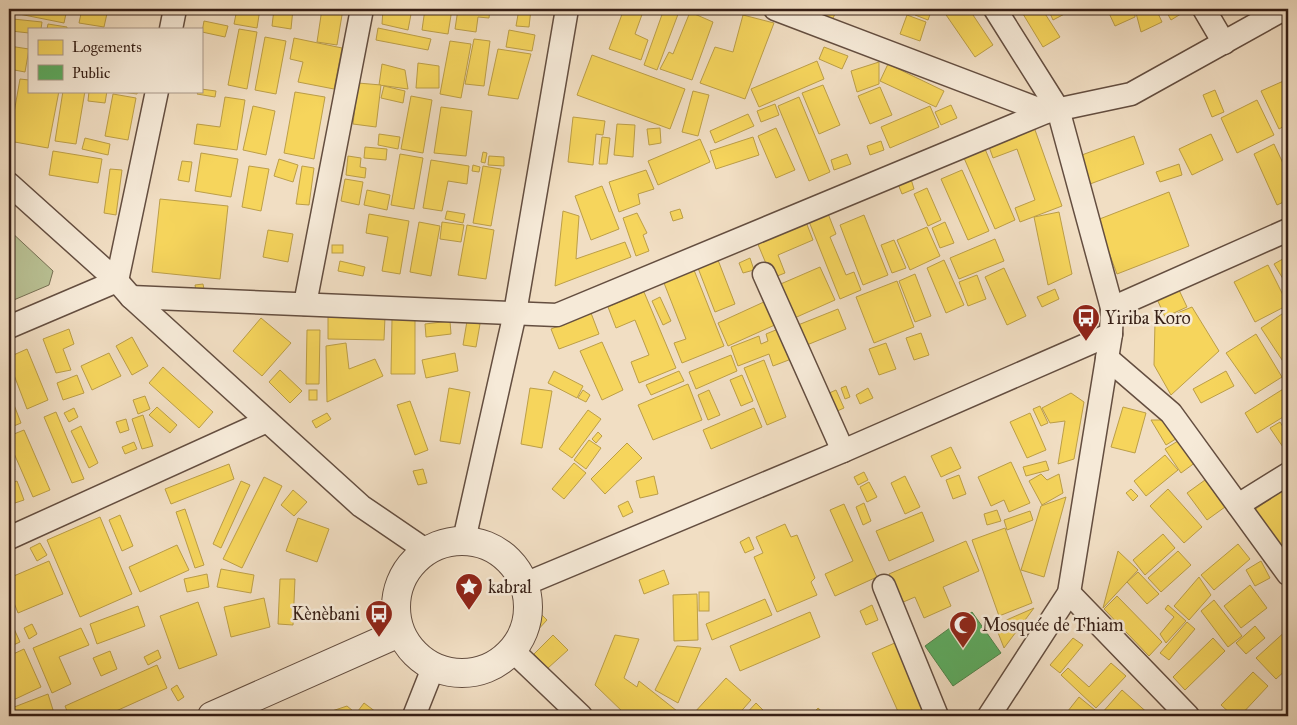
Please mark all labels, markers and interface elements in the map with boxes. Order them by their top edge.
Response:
legend [28,28,202,92]
text: Logements [72,38,142,56]
text: Public [72,64,110,82]
bus stop icon: Yiriba Koro [1071,303,1101,342]
place label: Yiriba Koro [1105,307,1191,329]
place icon: kabral [454,572,484,611]
place label: kabral [488,576,532,598]
bus stop icon: Kènèbani [364,599,394,638]
place label: Kènèbani [292,603,360,625]
mosque icon: Mosquée de Thiam [948,610,978,649]
place label: Mosquée de Thiam [982,614,1124,637]

